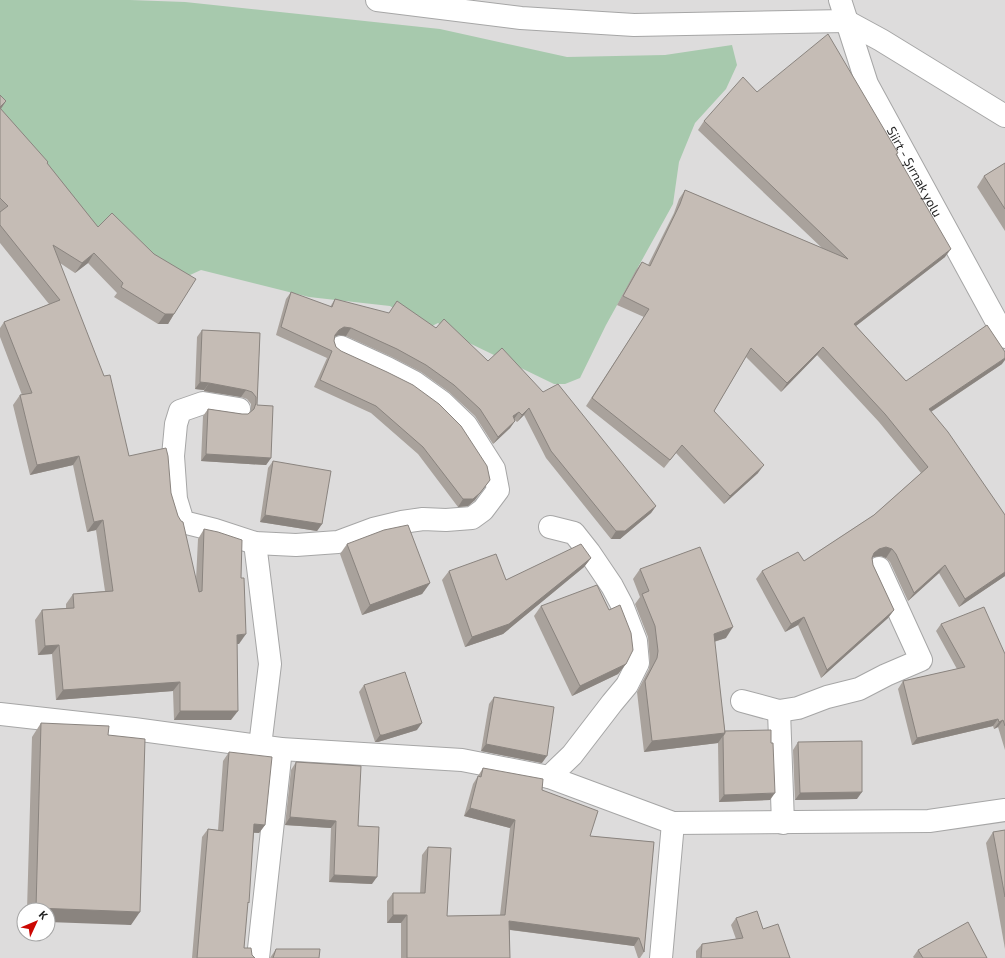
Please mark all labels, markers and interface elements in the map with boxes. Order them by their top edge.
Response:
street label: Siirt - Şırnak yolu [884,124,946,220]
north arrow [16,902,56,942]
text: K [36,908,51,922]

